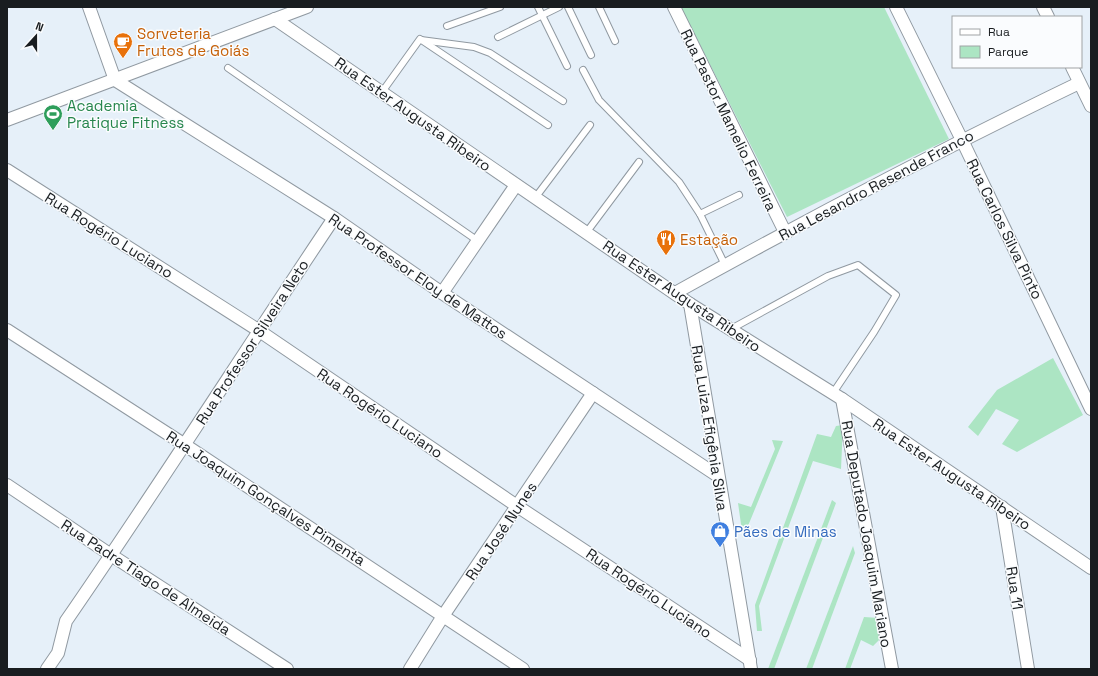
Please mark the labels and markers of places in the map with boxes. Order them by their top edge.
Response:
place label: Sorveteria Frutos de Goiás [137,24,249,60]
cafe icon: Sorveteria Frutos de Goiás [112,31,134,59]
place label: Academia Pratique Fitness [67,96,184,132]
sports icon: Academia Pratique Fitness [42,103,64,131]
restaurant icon: Estação [655,228,677,256]
place label: Estação [680,230,738,249]
shop icon: Pães de Minas [709,520,731,548]
place label: Pães de Minas [734,522,837,541]

